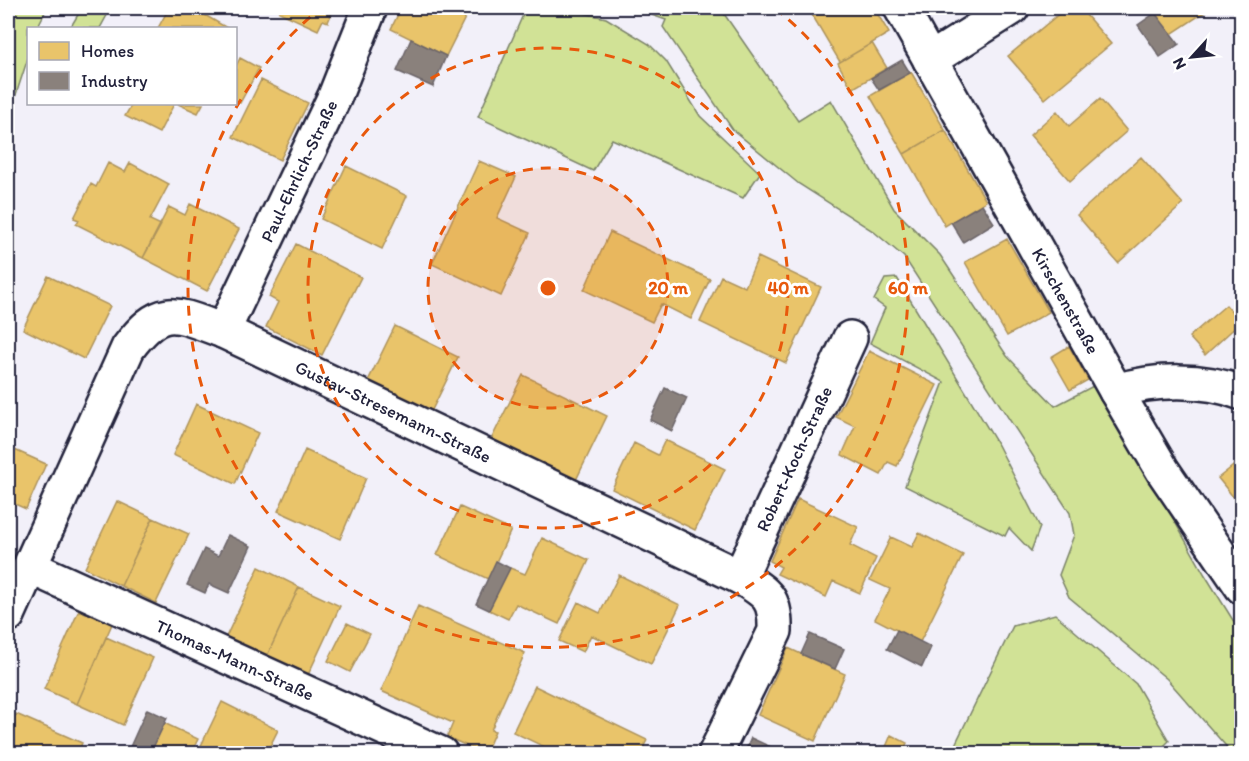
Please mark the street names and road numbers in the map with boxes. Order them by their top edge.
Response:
street label: Paul-Ehrlich-Straße [256,97,342,246]
street label: Kirschenstraße [1027,244,1104,358]
street label: Gustav-Stresemann-Straße [292,356,495,468]
street label: Robert-Koch-Straße [751,383,837,535]
street label: Thomas-Mann-Straße [152,615,317,706]

